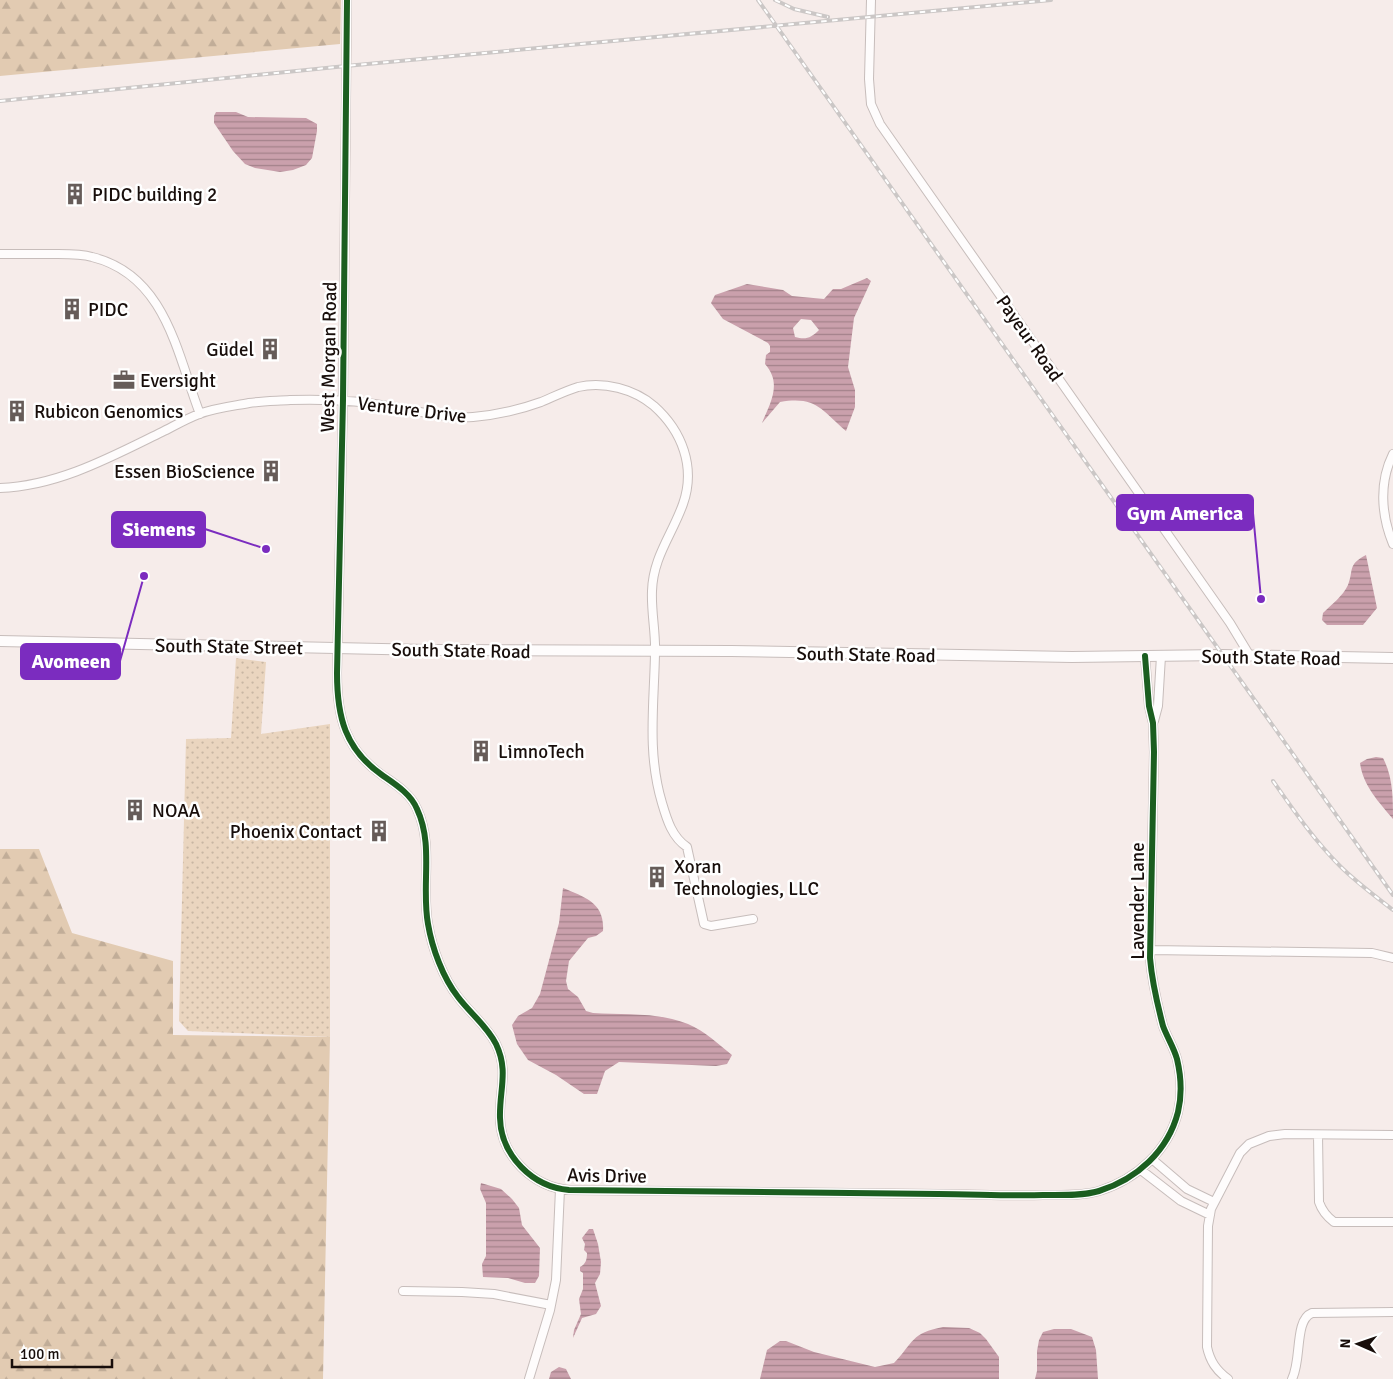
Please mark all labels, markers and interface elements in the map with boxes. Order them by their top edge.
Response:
building icon: PIDC building 2 [62,181,88,207]
place label: PIDC building 2 [92,183,217,207]
street label: West Morgan Road [316,281,342,433]
street label: Payeur Road [991,291,1068,386]
building icon: PIDC [59,296,85,322]
place label: PIDC [88,298,128,322]
building icon: Güdel [257,336,283,362]
place label: Güdel [206,338,254,362]
office icon: Eversight [111,367,137,393]
place label: Eversight [140,369,216,393]
street label: Venture Drive [356,391,468,429]
building icon: Rubicon Genomics [4,398,30,424]
place label: Rubicon Genomics [34,400,183,424]
building icon: Essen BioScience [258,458,284,484]
place label: Essen BioScience [114,460,255,484]
callout: Gym America [1117,495,1253,530]
text: Gym America [1127,501,1243,526]
callout: Siemens [112,512,205,547]
text: Siemens [123,517,196,542]
street label: South State Street [155,634,304,660]
street label: South State Road [391,638,531,664]
street label: South State Road [796,642,936,668]
callout: Avomeen [21,644,120,679]
street label: South State Road [1201,645,1341,671]
text: Avomeen [31,649,111,674]
building icon: LimnoTech [468,738,494,764]
place label: LimnoTech [498,740,585,764]
building icon: NOAA [122,797,148,823]
place label: NOAA [152,799,201,823]
building icon: Phoenix Contact [366,818,392,844]
place label: Phoenix Contact [230,820,362,844]
street label: Lavender Lane [1126,842,1150,960]
place label: Xoran Technologies, LLC [674,855,819,901]
building icon: Xoran Technologies, LLC [644,864,670,890]
street label: Avis Drive [567,1163,647,1189]
north arrow [1333,1319,1383,1369]
scale bar [12,1336,112,1368]
text: N [1337,1338,1354,1349]
text: 100 m [20,1345,60,1363]

